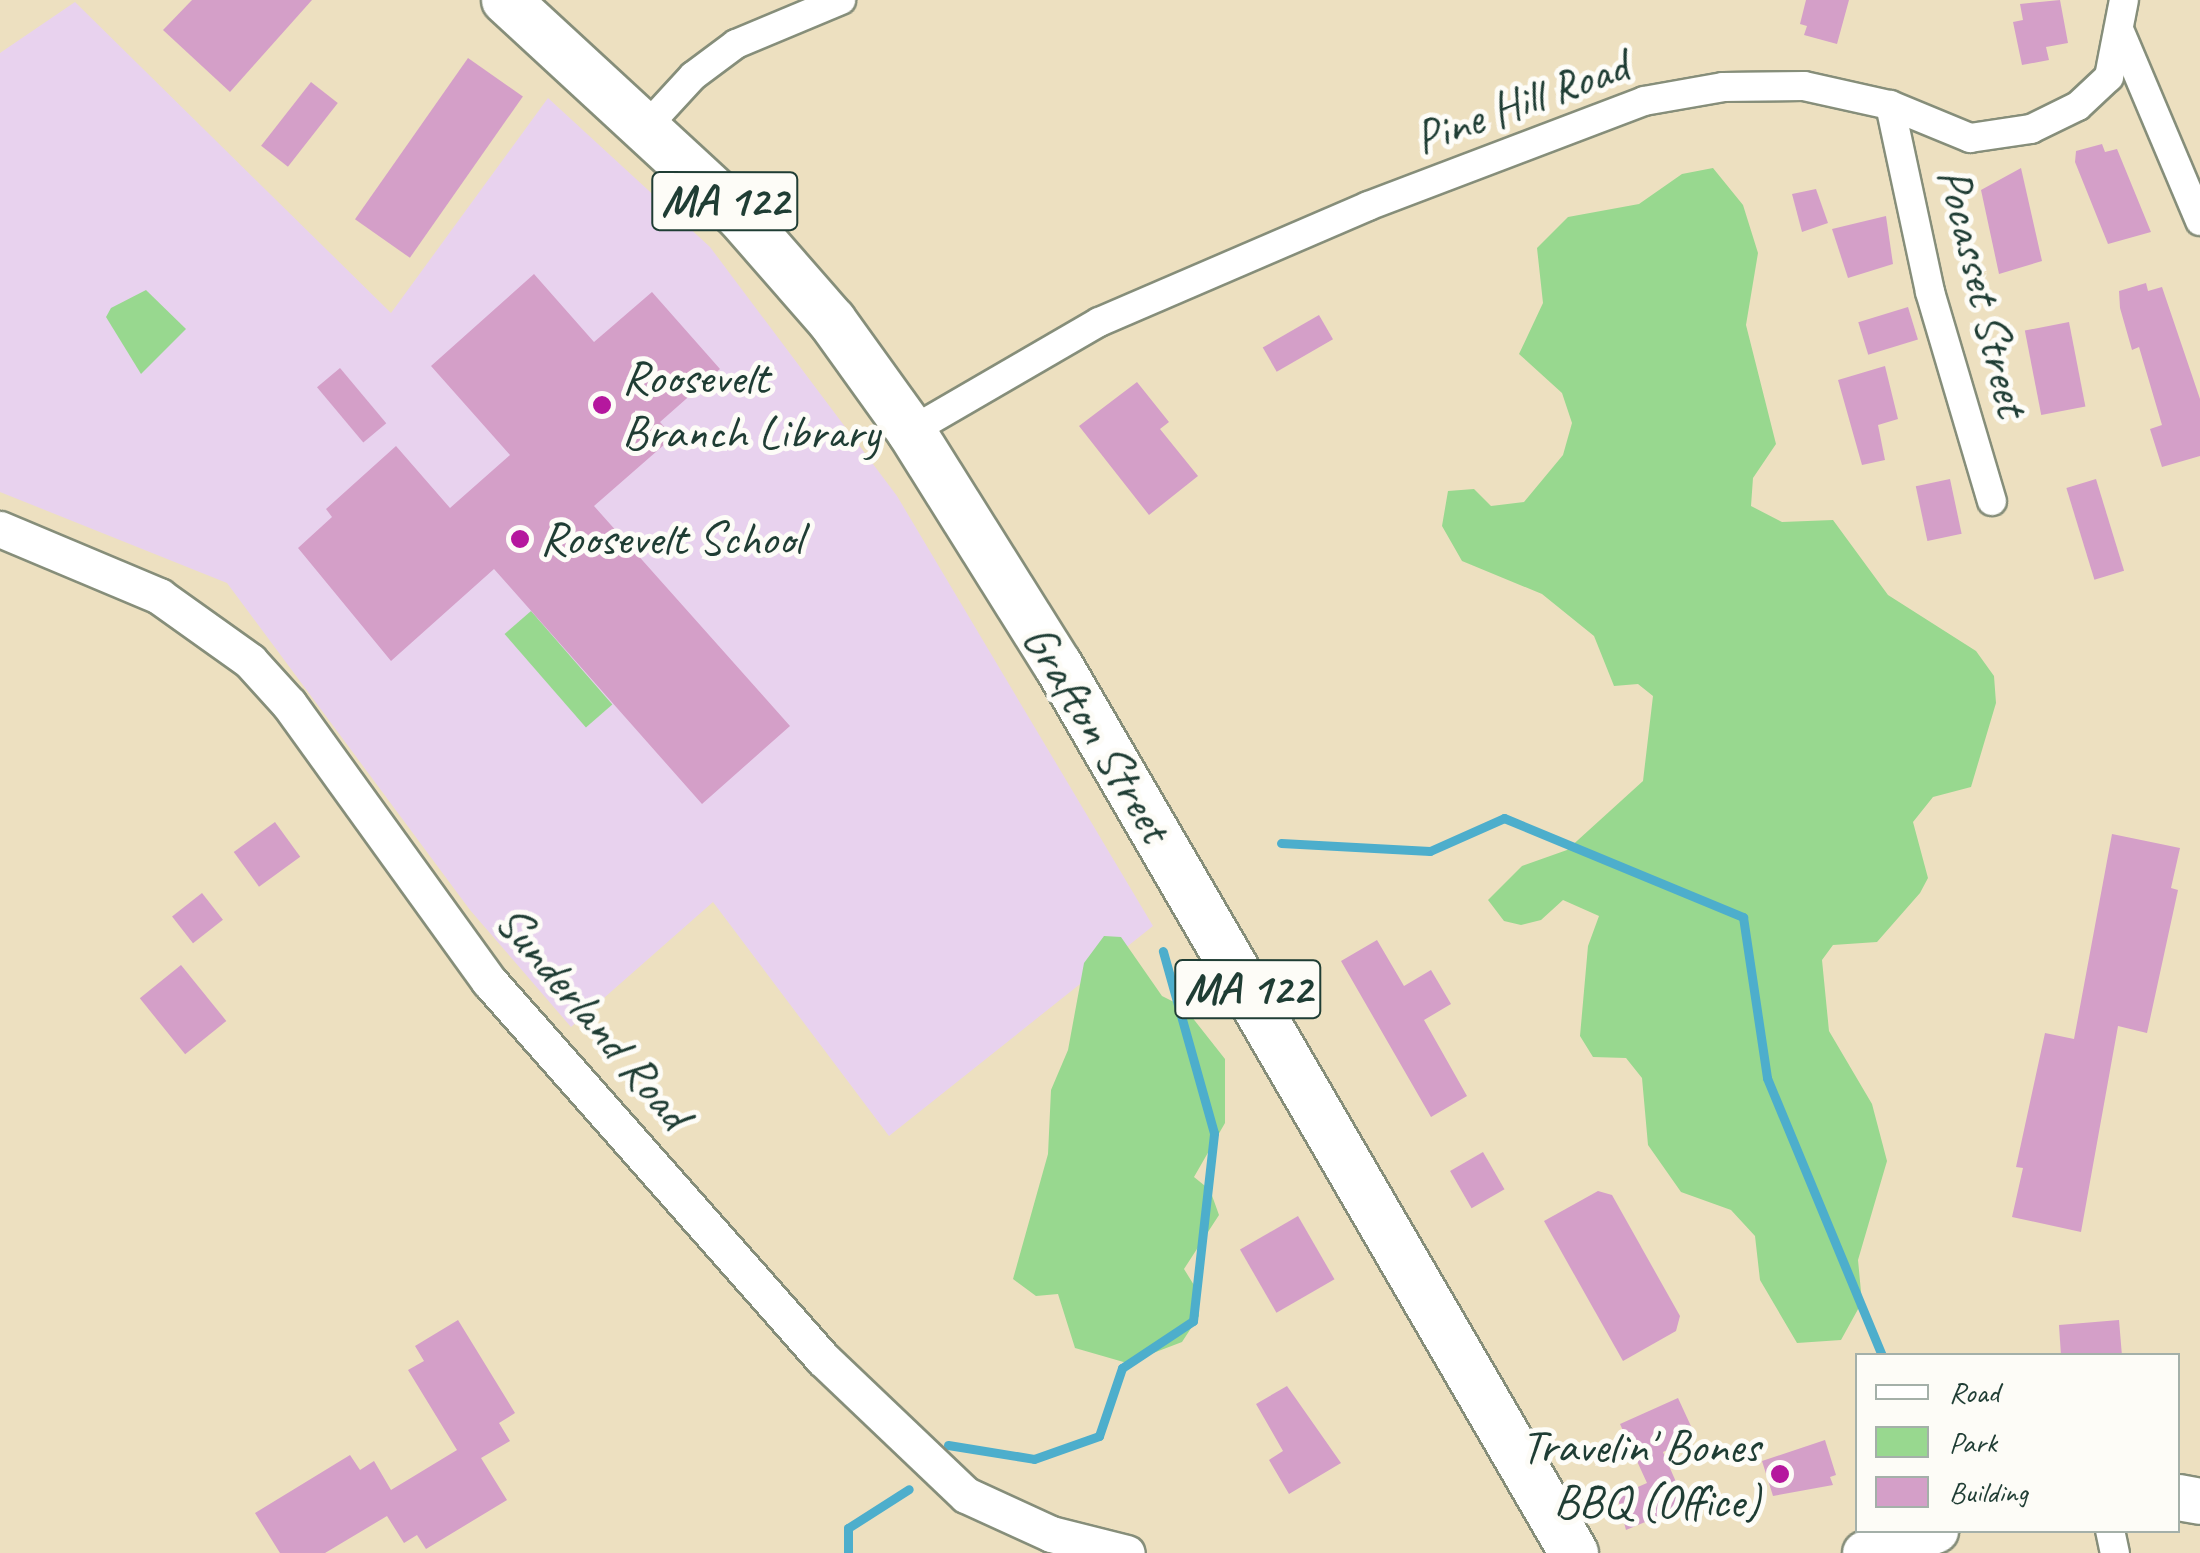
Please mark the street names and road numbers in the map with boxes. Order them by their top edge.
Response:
street label: Pine Hill Road [1405,36,1637,168]
road number: MA 122 [650,161,800,241]
street label: Pocasset Street [1924,162,2042,422]
street label: Grafton Street [1009,614,1185,852]
street label: Sunderland Road [483,894,703,1140]
road number: MA 122 [1173,949,1323,1029]

